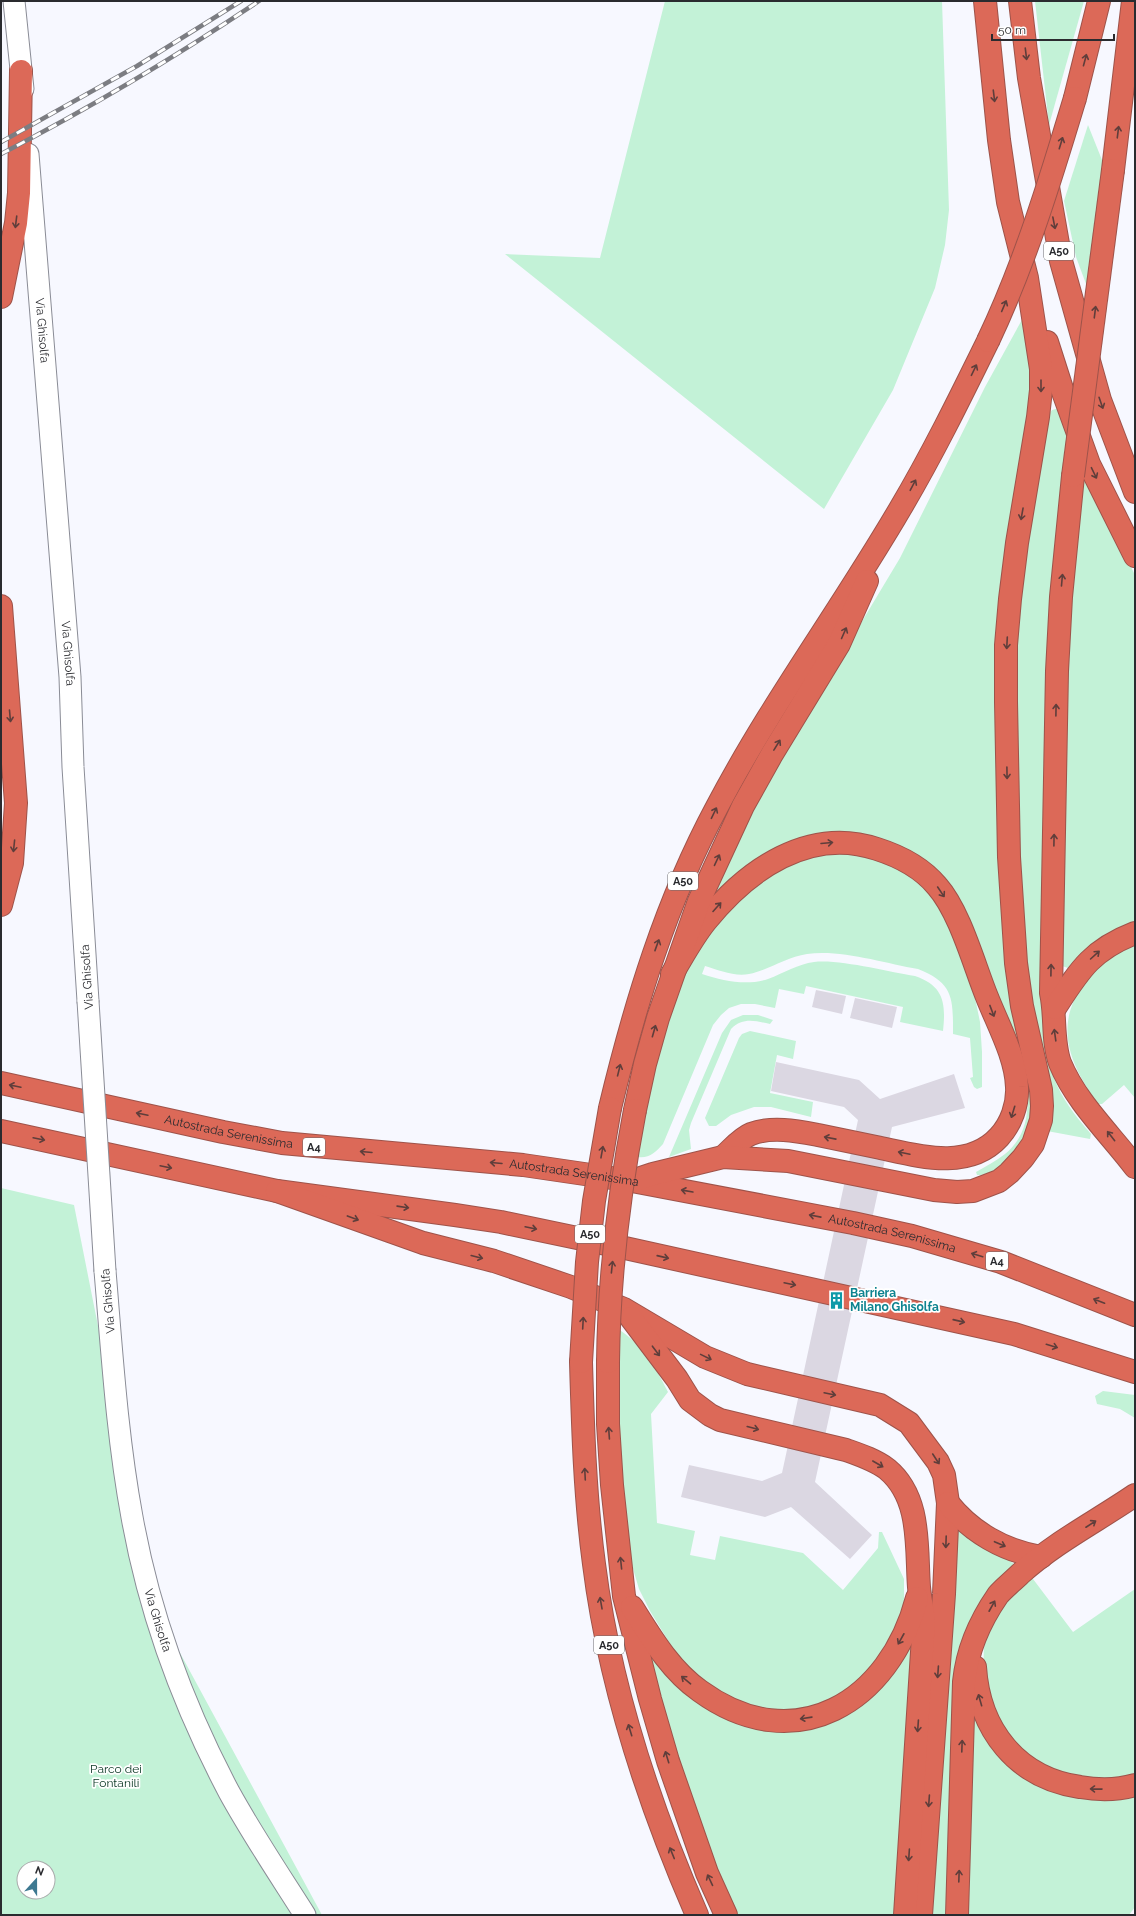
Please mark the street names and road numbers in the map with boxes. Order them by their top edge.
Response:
road number: A50 [1044,242,1074,260]
street label: Via Ghisolfa [33,297,52,364]
street label: Via Ghisolfa [59,620,77,686]
road number: A50 [668,872,698,890]
street label: Via Ghisolfa [78,944,96,1010]
street label: Autostrada Serenissima [163,1112,294,1151]
road number: A4 [303,1138,325,1156]
street label: Autostrada Serenissima [509,1157,640,1189]
street label: Autostrada Serenissima [827,1211,958,1255]
road number: A50 [575,1225,605,1243]
road number: A4 [986,1252,1008,1270]
street label: Via Ghisolfa [98,1268,118,1334]
street label: Via Ghisolfa [141,1587,174,1654]
road number: A50 [594,1636,624,1654]

